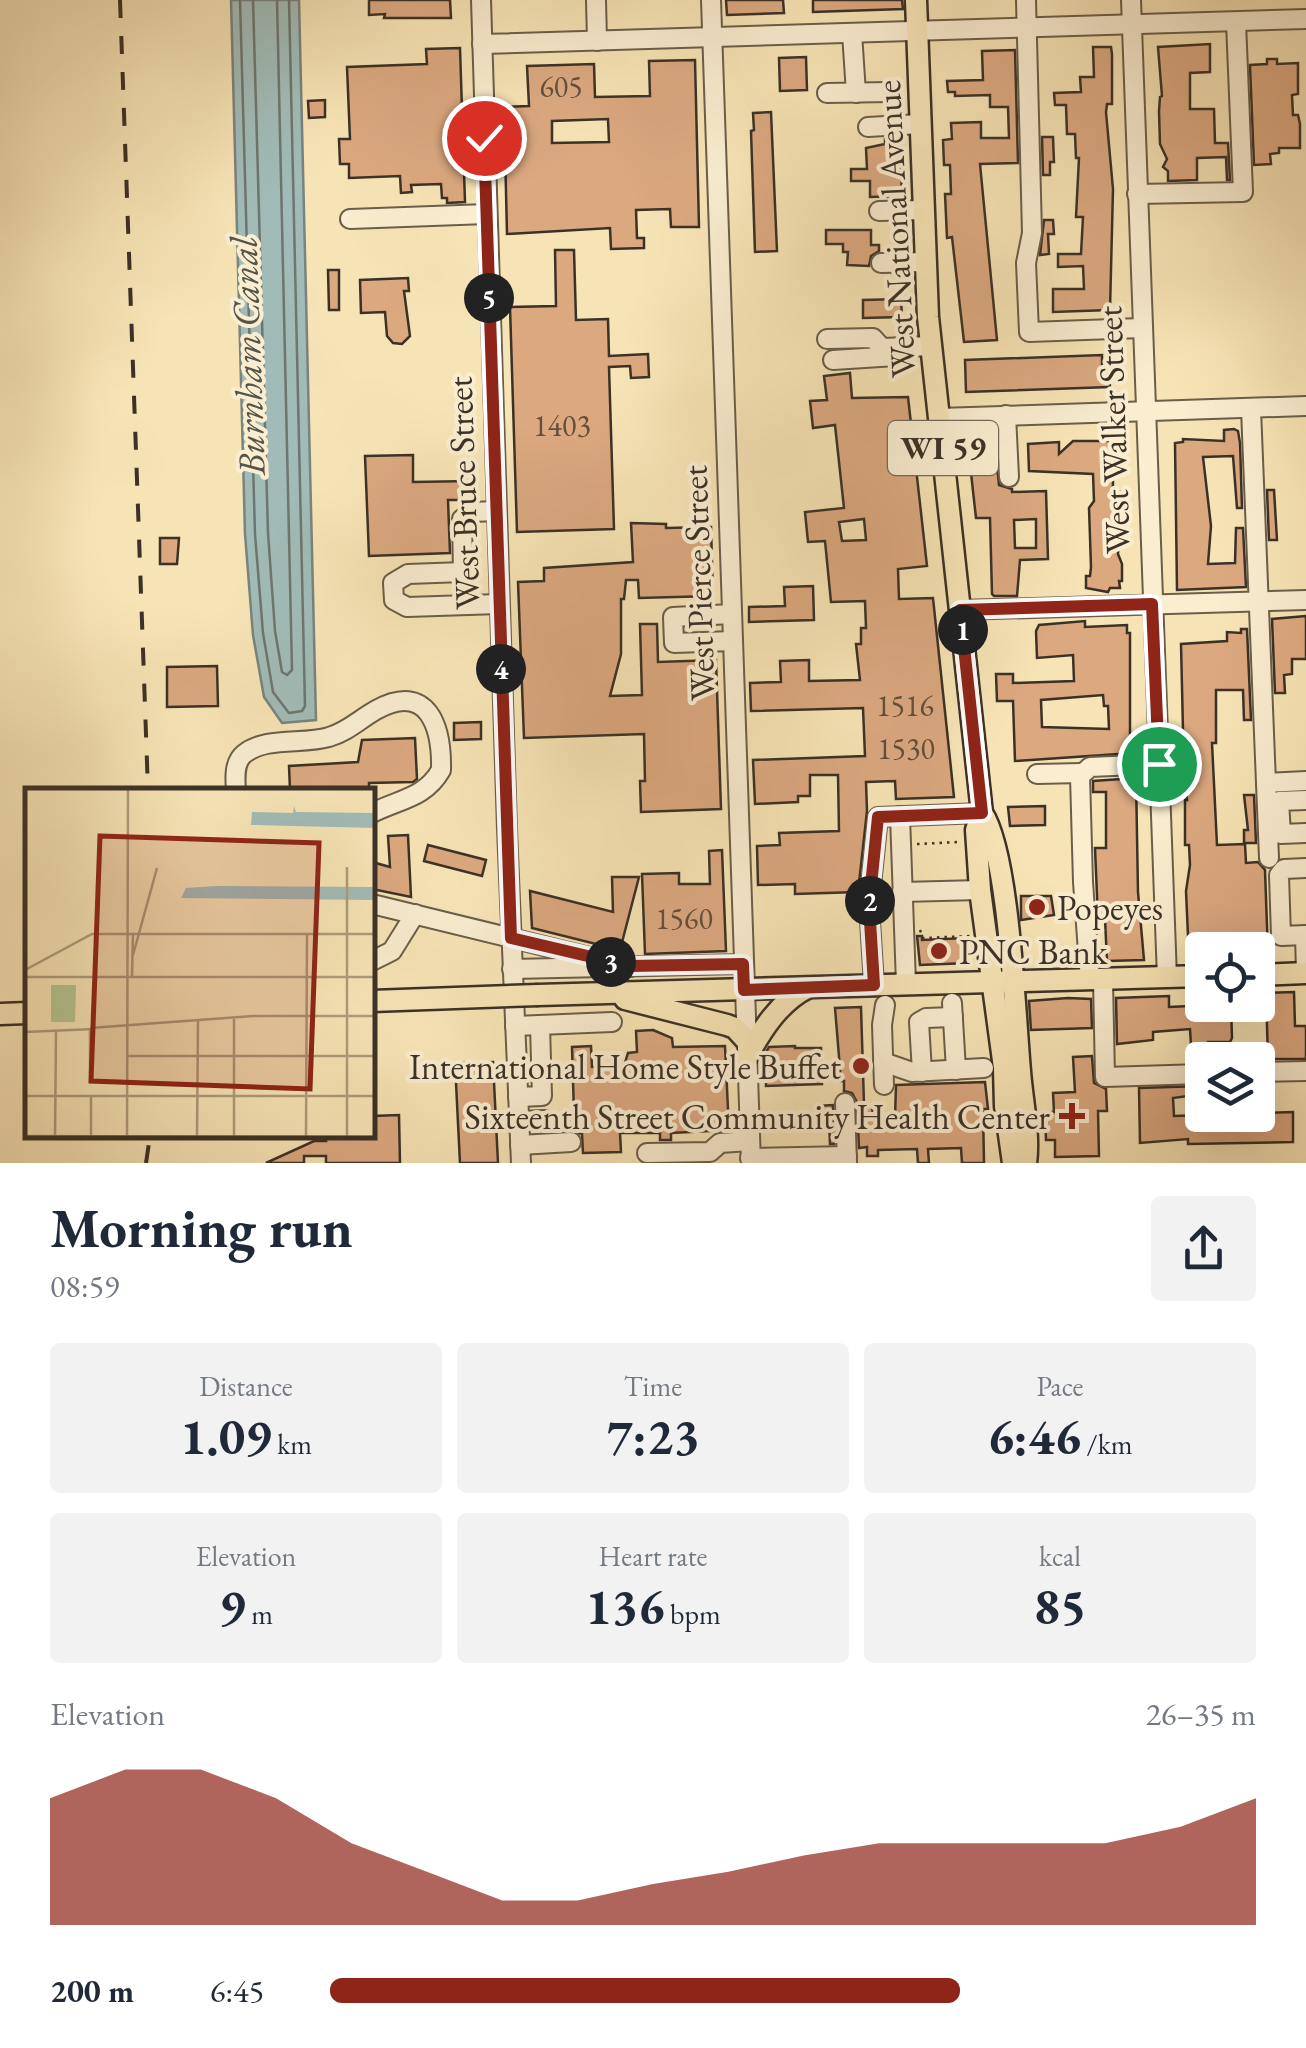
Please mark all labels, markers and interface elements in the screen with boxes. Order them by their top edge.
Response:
house number: 605 [539,67,583,106]
street label: West National Avenue [865,79,925,379]
pin [442,96,527,181]
icon: check [457,111,512,166]
water label: Burnham Canal [218,235,276,477]
pin: 5 [464,273,514,323]
text: 5 [482,280,496,316]
street label: West Walker Street [1086,305,1140,555]
street label: West Bruce Street [436,376,490,610]
house number: 1403 [533,406,591,445]
road number: WI 59 [888,421,998,475]
street label: West Pierce Street [671,464,725,702]
pin: 1 [938,605,988,655]
text: 1 [956,612,970,648]
pin: 4 [476,644,526,694]
text: 4 [494,651,508,687]
house number: 1516 [876,686,934,725]
pin [1117,722,1202,807]
house number: 1530 [877,729,935,768]
icon: arrive [1132,737,1187,792]
inset map [25,788,375,1138]
pin: 2 [845,876,895,926]
text: 2 [863,883,877,919]
place label: Popeyes [1057,885,1163,930]
marker: Popeyes [1026,896,1048,918]
house number: 1560 [655,899,713,938]
place label: PNC Bank [959,929,1108,974]
map controls [1185,932,1275,1132]
button: locate [1185,932,1275,1022]
pin: 3 [586,937,636,987]
marker: PNC Bank [928,940,950,962]
text: 3 [604,944,618,980]
button: layers [1185,1042,1275,1132]
place label: International Home Style Buffet [409,1044,841,1089]
marker: International Home Style Buffet [850,1055,872,1077]
place label: Sixteenth Street Community Health Center [465,1094,1050,1139]
marker: Sixteenth Street Community Health Center [1059,1103,1085,1129]
text: Morning run [50,1192,353,1263]
button: share [1151,1196,1256,1301]
text: 08:59 [50,1265,119,1307]
text: Distance [199,1368,293,1404]
text: Time [624,1368,682,1404]
text: Pace [1037,1368,1083,1404]
text: 1.09 [180,1404,272,1469]
text: 7:23 [606,1404,700,1469]
text: 6:46 [987,1404,1081,1469]
text: km [272,1426,312,1462]
text: /km [1081,1426,1133,1462]
text: Elevation [196,1538,296,1574]
text: Heart rate [599,1538,707,1574]
text: kcal [1039,1538,1081,1574]
text: 9 [219,1574,246,1639]
text: 136 [585,1574,665,1639]
text: 85 [1034,1574,1086,1639]
text: m [246,1596,273,1632]
text: bpm [665,1596,721,1632]
text: Elevation [50,1693,165,1735]
text: 26–35 m [1146,1693,1256,1735]
text: 200 m [50,1970,134,2012]
text: 6:45 [210,1970,264,2012]

